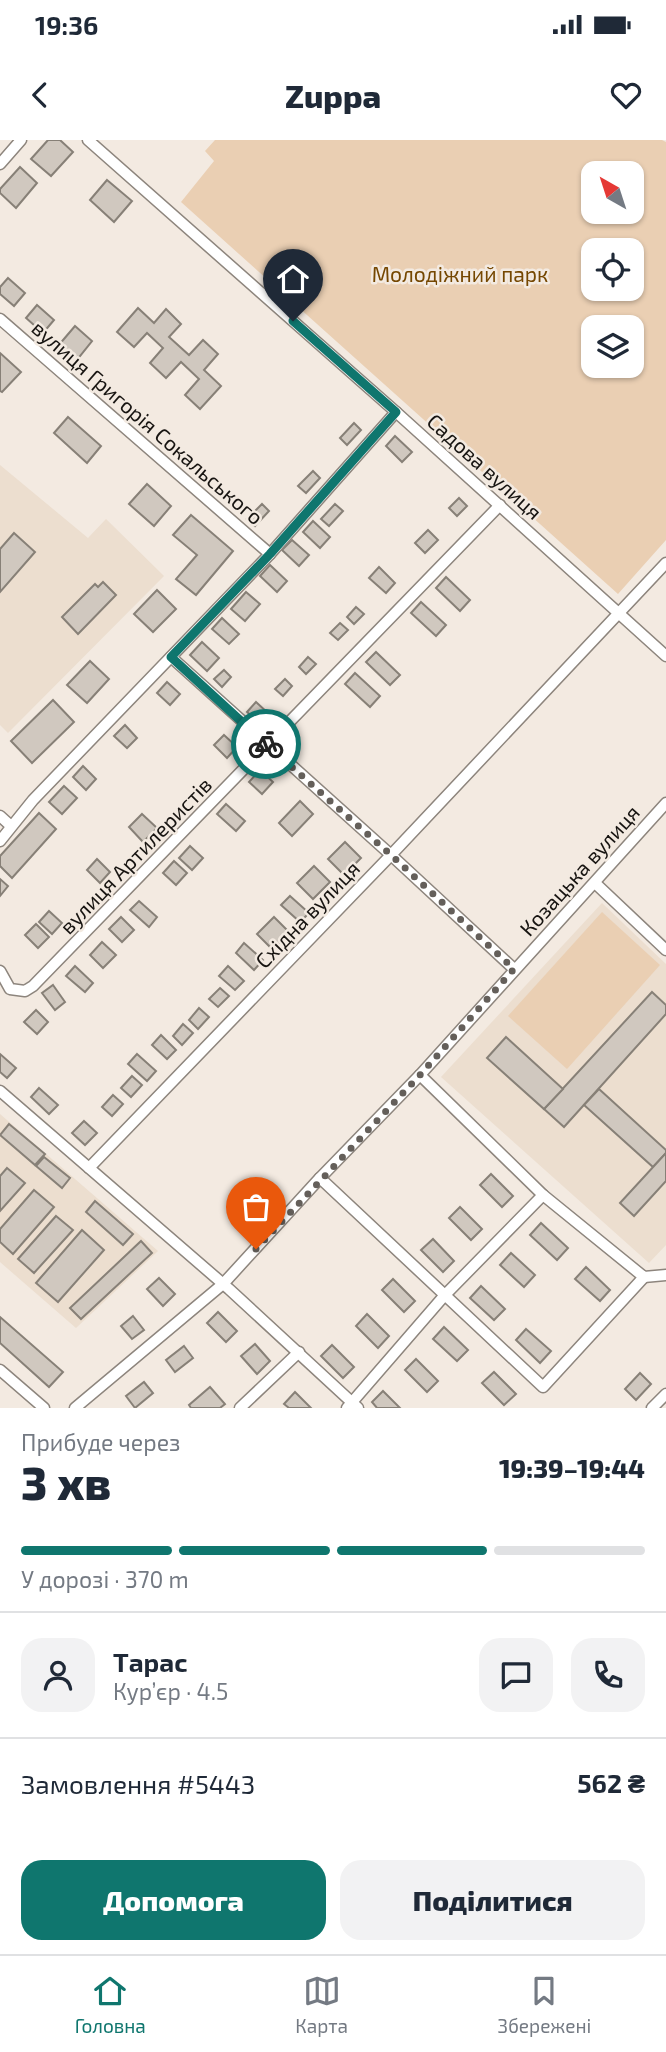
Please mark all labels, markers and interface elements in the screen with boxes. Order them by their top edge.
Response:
text: 19:36 [35,9,98,40]
icon: back [21,76,59,114]
text: Zuppa [285,76,381,114]
icon: heart [607,76,645,114]
north arrow [581,161,644,224]
map controls [581,161,644,378]
button: locate [581,238,644,301]
pin [263,249,323,321]
icon: home [274,260,312,298]
park label: Молодіжний парк [372,261,548,286]
street label: вулиця Григорія Сокальського [27,315,269,530]
button: layers [581,315,644,378]
street label: Садова вулиця [422,408,547,525]
courier [231,709,301,779]
icon: bike [247,725,285,763]
street label: вулиця Артилеристів [54,772,217,939]
street label: Козацька вулиця [514,800,645,941]
street label: Східна вулиця [250,855,365,973]
pin [226,1177,286,1249]
icon: bag [237,1188,275,1226]
text: Прибуде через [21,1428,181,1456]
text: 19:39–19:44 [499,1452,645,1483]
text: 3 хв [21,1454,111,1509]
text: У дорозі · 370 m [21,1565,189,1593]
button: person [21,1638,95,1712]
button: chat [479,1638,553,1712]
button: phone [571,1638,645,1712]
text: Тарас [113,1646,187,1677]
text: Кур’єр · 4.5 [113,1677,228,1705]
text: 562 ₴ [577,1767,645,1798]
text: Замовлення #5443 [21,1768,255,1799]
button: Допомога [21,1860,326,1940]
button: Поділитися [340,1860,645,1940]
tab: Головна [75,1972,146,2037]
tab: Карта [295,1972,348,2037]
tab: Збережені [497,1972,591,2037]

